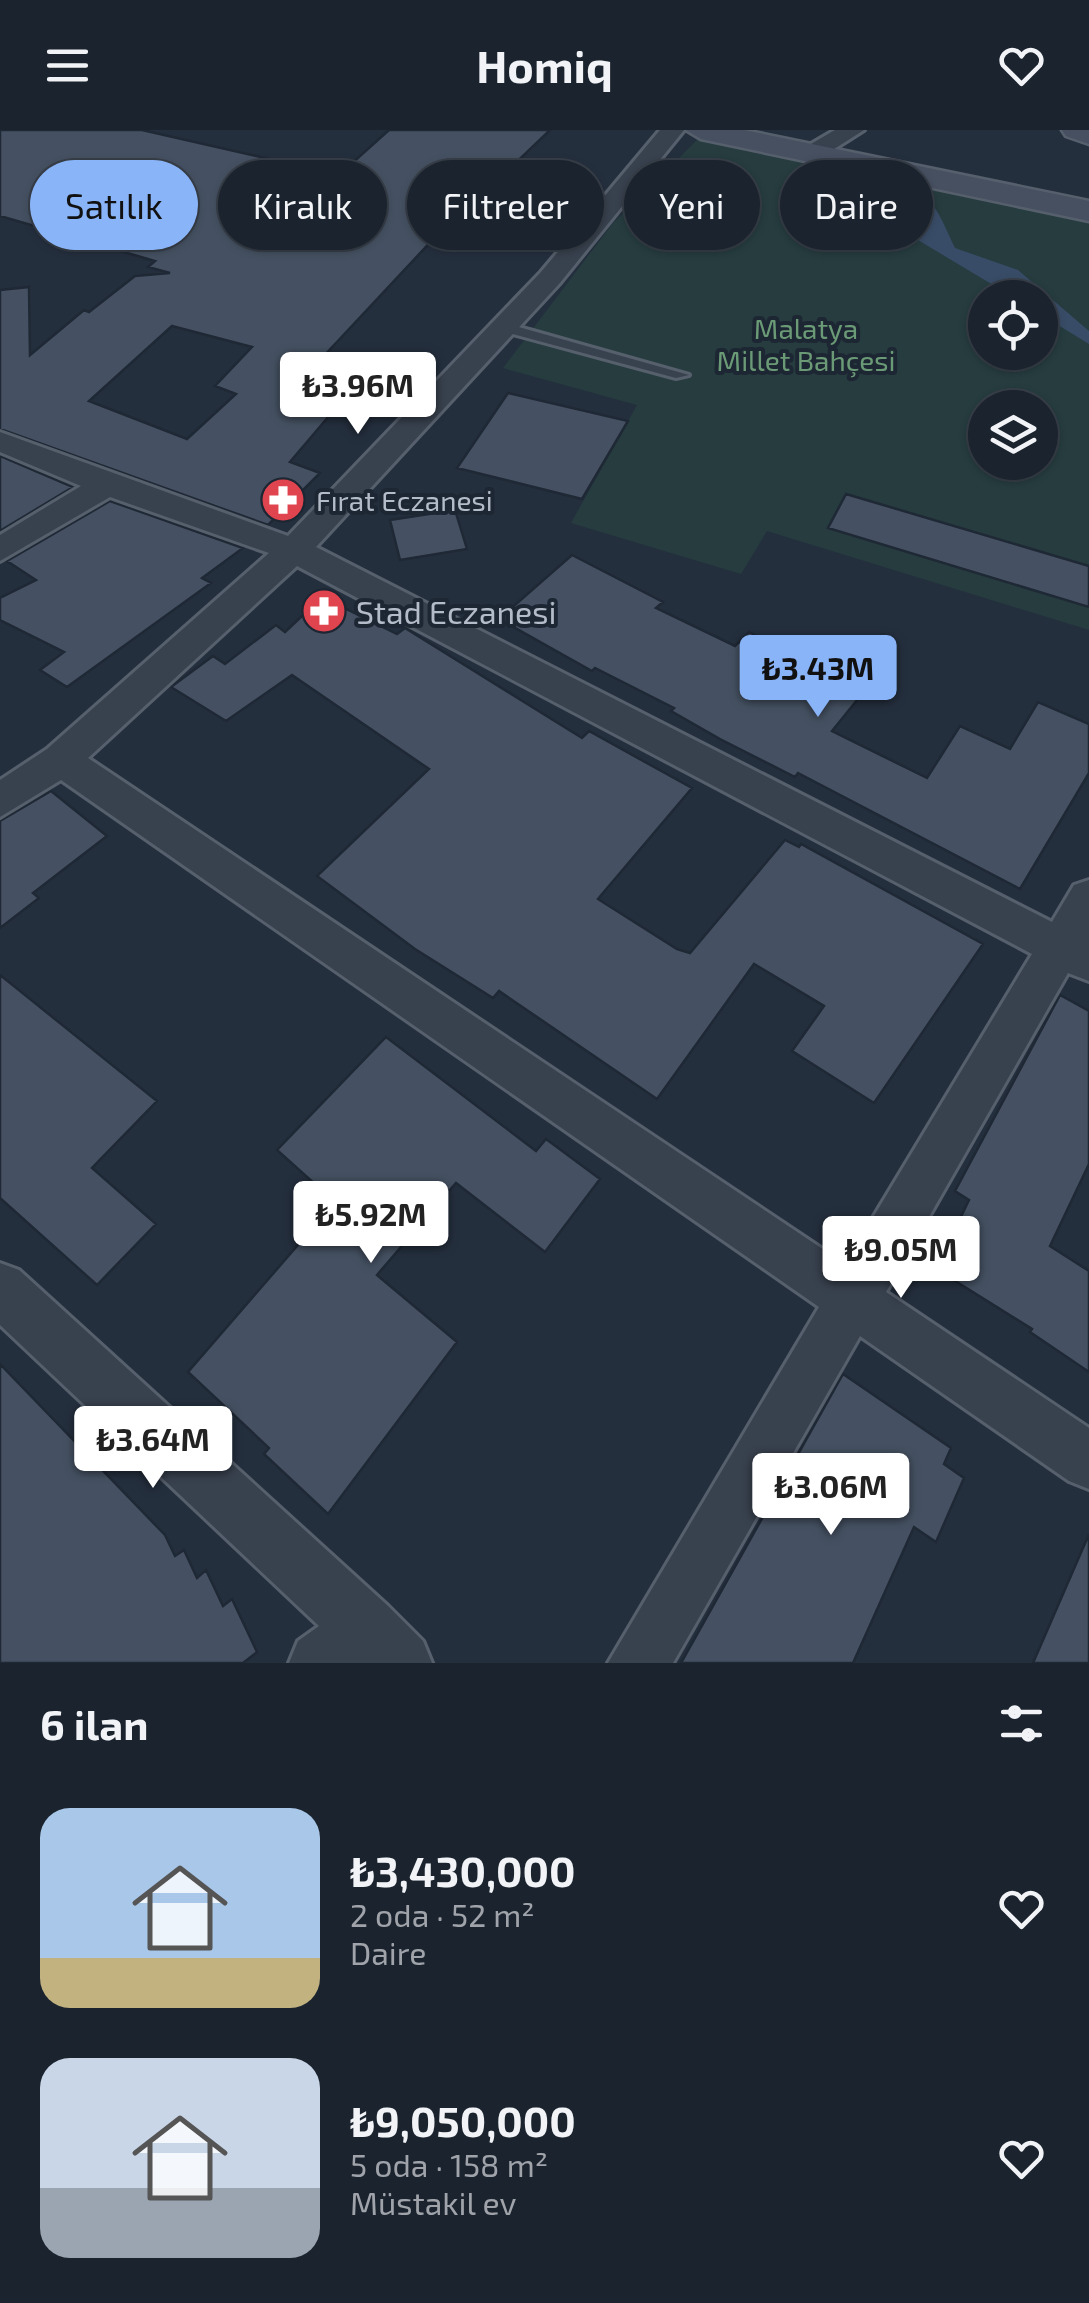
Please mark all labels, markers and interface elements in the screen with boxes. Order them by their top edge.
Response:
icon: menu [40,38,95,93]
text: Homiq [476,38,613,92]
icon: heart [994,38,1049,93]
chip: Satılık [30,160,198,250]
chip: Kiralık [218,160,387,250]
chip: Filtreler [407,160,604,250]
chip: Yeni [624,160,760,250]
chip: Daire [780,160,933,250]
map controls [968,280,1058,480]
button: locate [968,280,1058,370]
park label: Malatya Millet Bahçesi [717,311,895,378]
pin: ₺3.96M [277,352,439,437]
text: ₺3.96M [302,365,414,403]
button: layers [968,390,1058,480]
pharmacy icon: Fırat Eczanesi [260,477,306,523]
place label: Fırat Eczanesi [316,483,493,517]
pharmacy icon: Stad Eczanesi [301,588,347,634]
place label: Stad Eczanesi [356,592,556,630]
pin: ₺3.43M [737,635,899,720]
text: ₺3.43M [762,648,874,686]
pin: ₺5.92M [290,1181,452,1266]
text: ₺5.92M [315,1194,427,1232]
pin: ₺9.05M [820,1216,982,1301]
text: ₺9.05M [845,1229,957,1267]
pin: ₺3.64M [72,1406,234,1491]
text: ₺3.64M [96,1419,210,1457]
pin: ₺3.06M [750,1453,912,1538]
text: ₺3.06M [774,1466,888,1504]
icon: filters [994,1696,1049,1751]
text: 6 ilan [40,1698,148,1748]
text: ₺3,430,000 [350,1845,576,1895]
icon: home [120,1848,240,1968]
icon: heart [994,1881,1049,1936]
text: 2 oda · 52 m² [350,1895,535,1933]
text: Daire [350,1933,426,1971]
text: ₺9,050,000 [350,2095,576,2145]
icon: home [120,2098,240,2218]
icon: heart [994,2131,1049,2186]
text: 5 oda · 158 m² [350,2145,548,2183]
text: Müstakil ev [350,2183,516,2221]

